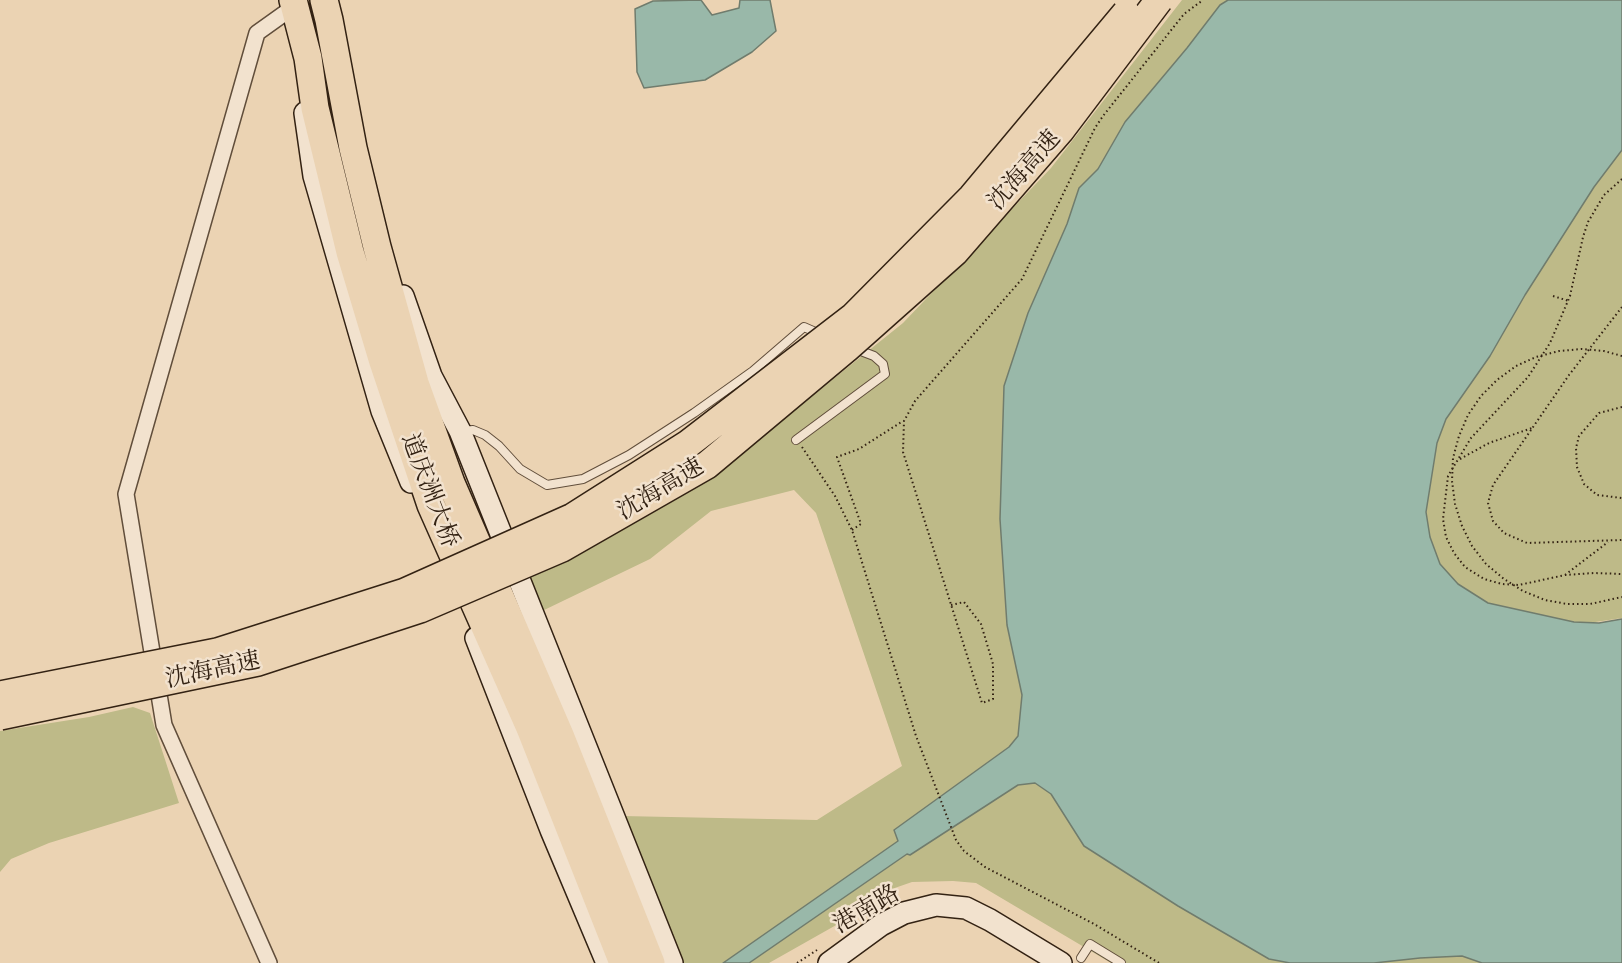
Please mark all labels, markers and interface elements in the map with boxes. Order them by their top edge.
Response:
street label: 沈海高速 [983,125,1067,217]
street label: 道庆洲大桥 [394,430,464,552]
street label: 沈海高速 [612,453,710,527]
street label: 沈海高速 [163,647,263,695]
street label: 港南路 [829,880,905,940]

